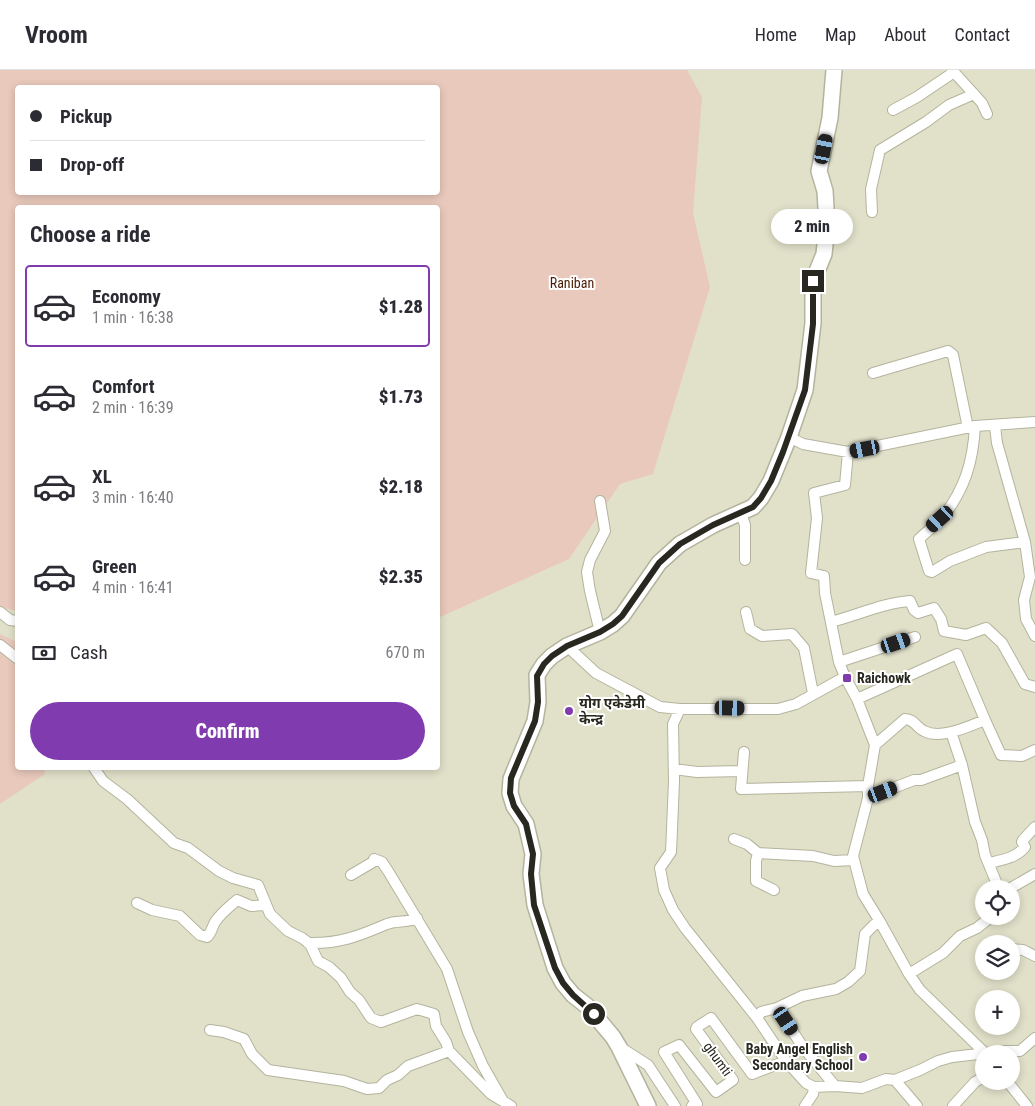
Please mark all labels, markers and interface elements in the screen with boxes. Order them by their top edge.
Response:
text: Vroom [25,21,88,49]
text: Home [755,24,797,45]
text: Map [825,24,856,45]
text: About [884,24,926,45]
text: Contact [954,24,1010,45]
text: Pickup [60,105,112,128]
car [813,133,834,165]
text: Drop-off [60,153,124,176]
callout: 2 min [772,208,854,244]
text: 2 min [794,217,830,236]
text: Choose a ride [30,222,151,247]
route end [802,270,824,292]
park label: Raniban [550,275,594,291]
icon: car [32,284,77,329]
text: Economy [92,285,161,308]
text: $1.28 [379,295,423,318]
text: 1 min · 16:38 [92,308,174,327]
icon: car [32,374,77,419]
text: Comfort [92,375,155,398]
text: $1.73 [379,385,423,408]
text: 2 min · 16:39 [92,398,174,417]
car [848,439,881,459]
icon: car [32,464,77,509]
text: XL [92,465,112,488]
text: $2.18 [379,475,423,498]
text: 3 min · 16:40 [92,488,174,507]
car [923,503,956,535]
icon: car [32,554,77,599]
text: Green [92,555,137,578]
text: $2.35 [379,565,423,588]
text: 4 min · 16:41 [92,578,174,597]
car [879,631,912,655]
icon: cash [30,639,58,667]
text: Cash [70,641,108,664]
text: 670 m [386,643,425,662]
place label: Raichowk [857,670,911,686]
marker: Raichowk [841,672,853,684]
place label: योग एकेडेमी केन्द्र [579,694,646,727]
car [714,700,745,716]
button: Confirm [30,702,425,760]
marker: योग एकेडेमी केन्द्र [563,705,575,717]
car [866,780,899,804]
map controls [975,880,1020,1090]
button: locate [975,880,1020,925]
button: layers [975,935,1020,980]
button: + [975,990,1020,1035]
route start [583,1003,605,1025]
car [771,1004,800,1038]
street label: ghumti [700,1039,736,1079]
place label: Baby Angel English Secondary School [746,1041,853,1073]
button: − [975,1045,1020,1090]
marker: Baby Angel English Secondary School [857,1051,869,1063]

